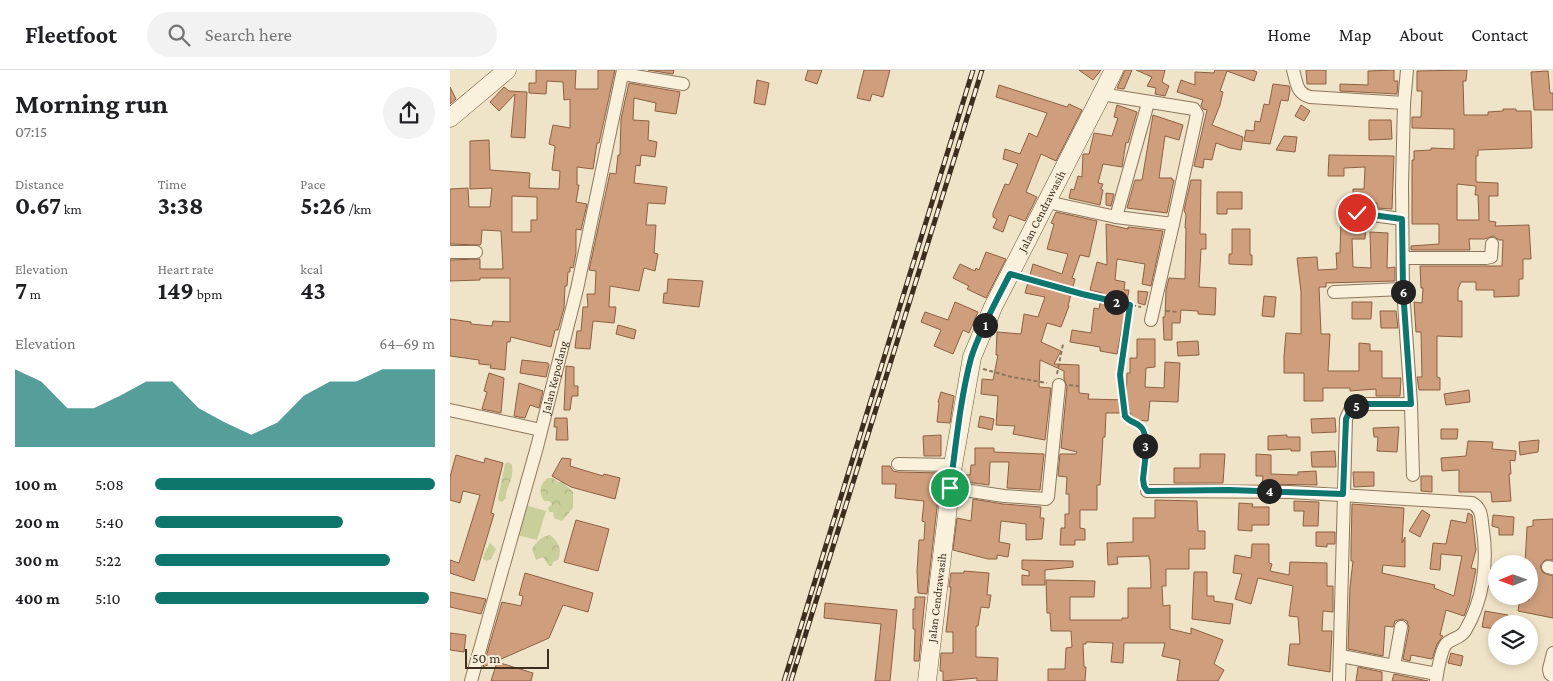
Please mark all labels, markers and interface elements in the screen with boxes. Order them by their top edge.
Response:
search box [147,12,497,57]
text: Fleetfoot [25,21,117,48]
icon: search [165,21,193,49]
text: Search here [205,24,292,45]
text: Home [1268,25,1311,45]
text: Map [1339,25,1371,45]
text: About [1399,25,1443,45]
text: Contact [1471,25,1528,45]
button: share [383,87,435,139]
text: Morning run [15,88,168,119]
text: 07:15 [15,123,47,140]
street label: Jalan Cendrawasih [1015,168,1069,255]
text: Distance [15,176,64,192]
text: Time [158,176,186,192]
text: Pace [300,176,326,192]
text: 0.67 [15,192,61,219]
text: 3:38 [158,192,204,219]
text: 5:26 [300,192,346,219]
pin [1336,192,1378,234]
icon: check [1343,199,1371,227]
text: km [61,201,82,217]
text: /km [346,201,372,217]
text: Elevation [15,261,68,277]
text: Heart rate [158,261,214,277]
text: kcal [300,261,323,277]
text: 7 [15,277,27,304]
text: 149 [158,277,194,304]
text: 43 [300,277,326,304]
pin: 6 [1390,280,1416,304]
text: 6 [1400,284,1407,300]
text: m [27,286,41,302]
text: bpm [194,286,222,302]
pin: 2 [1104,290,1128,314]
text: 2 [1113,294,1120,310]
pin: 1 [972,312,998,338]
text: 1 [983,317,988,333]
text: Elevation [15,335,76,352]
text: 64–69 m [379,335,435,352]
street label: Jalan Kepodang [538,339,571,416]
pin: 5 [1344,394,1368,418]
text: 5 [1353,398,1360,414]
pin: 3 [1132,434,1158,458]
text: 3 [1142,438,1149,454]
pin [929,467,971,509]
icon: arrive [936,474,964,502]
text: 100 m [15,476,57,493]
text: 5:08 [95,476,124,493]
pin: 4 [1256,478,1282,504]
text: 4 [1266,483,1273,499]
text: 200 m [15,514,59,531]
text: 5:40 [95,514,123,531]
text: 300 m [15,552,59,569]
text: 5:22 [95,552,121,569]
street label: Jalan Cendrawasih [925,552,949,644]
north arrow [1488,555,1538,605]
map controls [1488,555,1538,665]
text: 400 m [15,590,60,607]
text: 5:10 [95,590,121,607]
button: layers [1488,615,1538,665]
scale bar [465,646,549,669]
text: 50 m [472,650,500,666]

